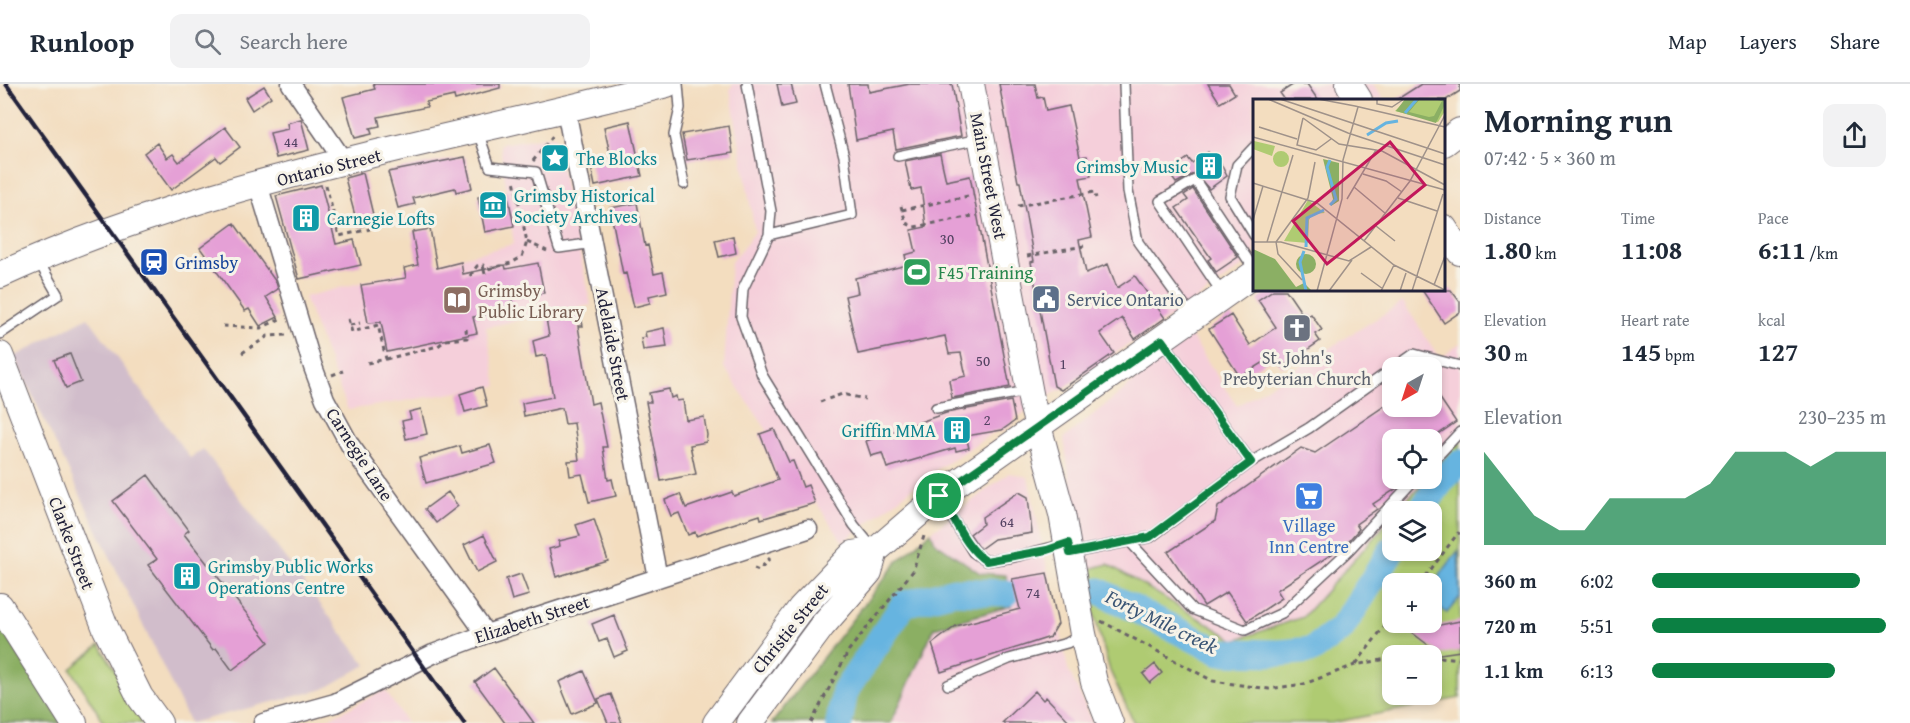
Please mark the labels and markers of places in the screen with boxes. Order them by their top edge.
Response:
place icon: The Blocks [539,142,571,174]
place label: The Blocks [576,145,657,172]
building icon: Grimsby Music [1193,150,1225,182]
place label: Grimsby Music [1076,153,1188,180]
place label: Grimsby Historical Society Archives [514,182,655,230]
museum icon: Grimsby Historical Society Archives [477,189,509,221]
building icon: Carnegie Lofts [290,202,322,234]
place label: Carnegie Lofts [327,205,435,232]
station icon: Grimsby [138,246,170,278]
place label: Grimsby [175,249,238,276]
sports icon: F45 Training [901,256,933,288]
place label: F45 Training [938,259,1033,286]
place label: Grimsby Public Library [478,277,584,325]
public building icon: Service Ontario [1030,283,1062,315]
library icon: Grimsby Public Library [441,284,473,316]
place label: Service Ontario [1067,286,1184,313]
church icon: St. John's Prebyterian Church [1281,312,1313,344]
place label: St. John's Prebyterian Church [1223,344,1371,392]
building icon: Griffin MMA [941,414,973,446]
place label: Griffin MMA [842,417,936,444]
pin [913,470,964,521]
supermarket icon: Village Inn Centre [1293,480,1325,512]
place label: Village Inn Centre [1269,512,1349,560]
place label: Grimsby Public Works Operations Centre [208,553,373,601]
building icon: Grimsby Public Works Operations Centre [171,560,203,592]

